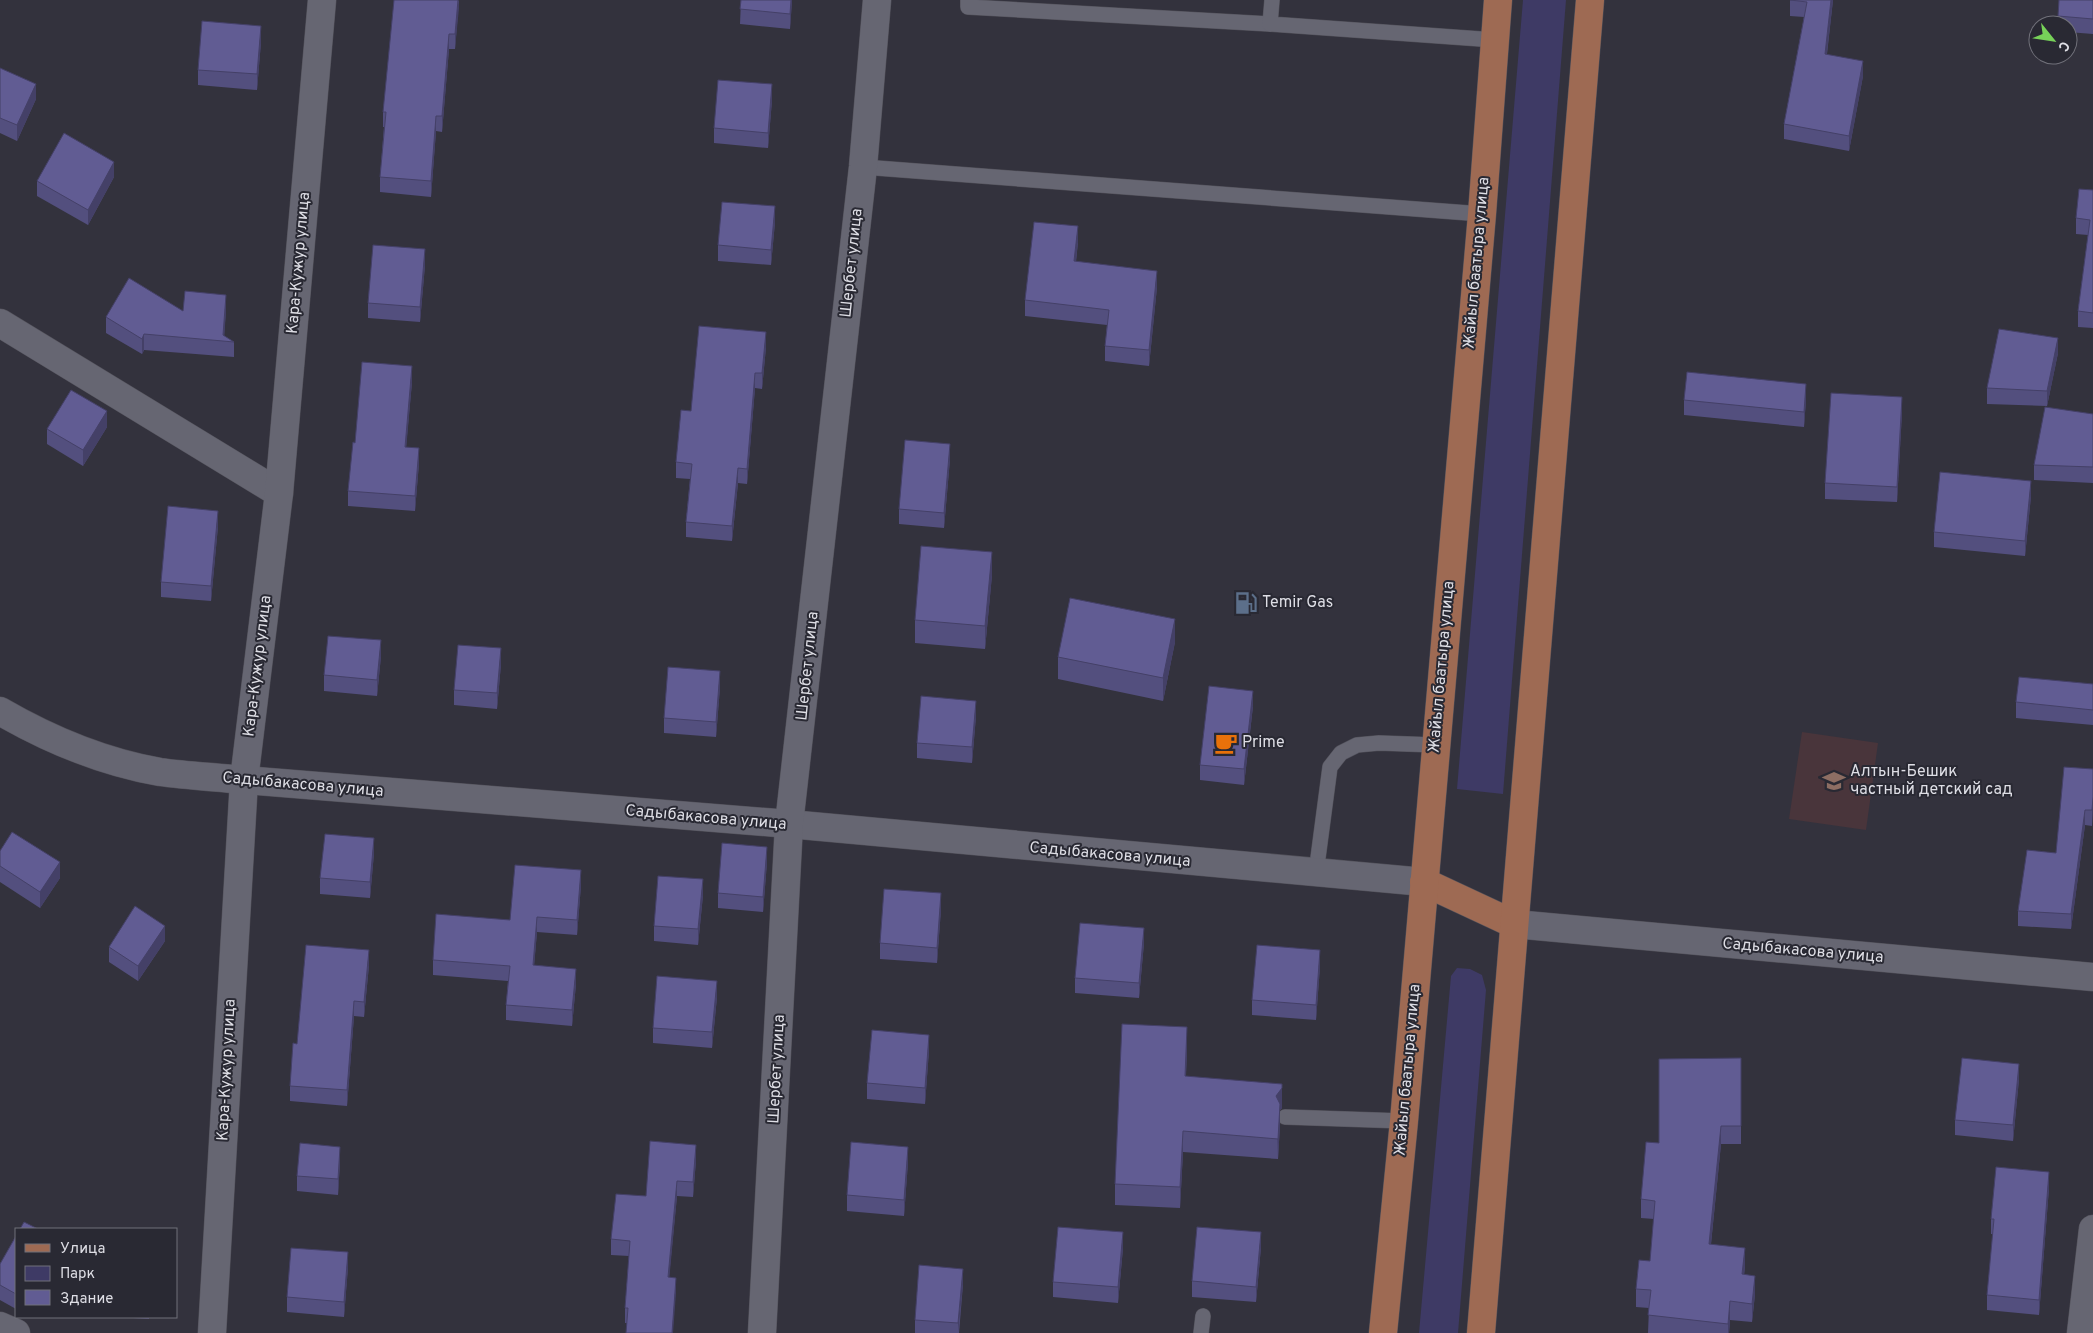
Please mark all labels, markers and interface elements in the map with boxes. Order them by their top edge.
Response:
north arrow [2028,15,2078,65]
text: С [2053,38,2073,54]
street label: Жайыл баатыра улица [1460,176,1494,350]
street label: Кара-Кужур улица [283,191,315,335]
street label: Шербет улица [836,207,868,319]
street label: Жайыл баатыра улица [1425,580,1459,754]
fuel station icon: Temir Gas [1233,590,1259,616]
place label: Temir Gas [1262,593,1333,613]
street label: Кара-Кужур улица [239,594,277,738]
street label: Шербет улица [792,610,824,722]
cafe icon: Prime [1213,730,1239,756]
place label: Prime [1242,733,1285,753]
place label: Алтын-Бешик частный детский сад [1850,762,2013,800]
street label: Садыбакасова улица [222,768,384,802]
school or university icon: Алтын-Бешик частный детский сад [1821,768,1847,794]
street label: Садыбакасова улица [625,801,787,835]
street label: Садыбакасова улица [1029,838,1191,872]
street label: Садыбакасова улица [1722,934,1884,968]
street label: Жайыл баатыра улица [1391,983,1425,1157]
street label: Кара-Кужур улица [213,998,241,1142]
street label: Шербет улица [764,1014,790,1124]
legend [15,1228,178,1318]
text: Улица [60,1240,105,1259]
text: Парк [60,1265,95,1284]
text: Здание [60,1290,113,1309]

